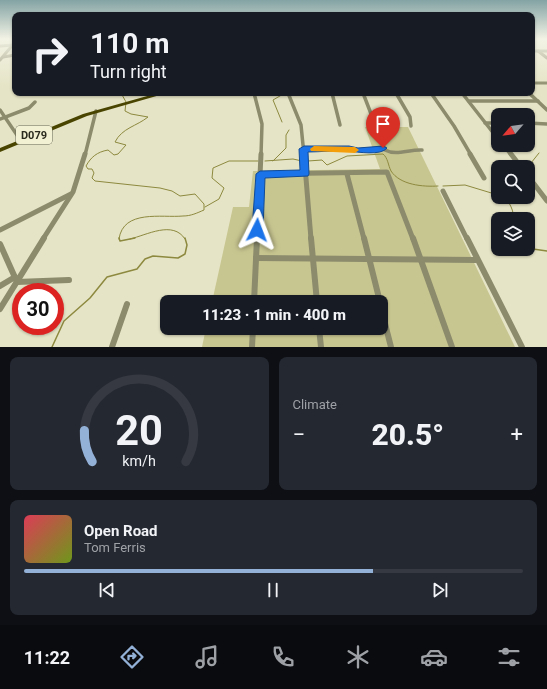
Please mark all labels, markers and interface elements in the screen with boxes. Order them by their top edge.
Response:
text: 110 m [90,27,169,60]
icon: right [24,28,76,80]
text: Turn right [90,61,167,82]
pin [366,107,400,148]
north arrow [491,108,535,152]
map controls [491,108,535,256]
icon: arrive [372,113,394,135]
road number: D079 [16,126,52,144]
button: search [491,160,535,204]
position arrow [236,209,278,251]
button: layers [491,212,535,256]
speed limit sign: 30 [12,283,64,335]
text: 11:23 · 1 min · 400 m [202,306,346,324]
text: Climate [293,397,337,412]
text: 20 [115,405,163,454]
text: 20.5° [372,417,444,452]
text: − [293,422,305,447]
text: + [511,422,523,447]
text: km/h [122,452,156,468]
text: Open Road [84,522,158,540]
text: Tom Ferris [84,540,146,555]
icon: previous [96,579,118,601]
icon: pause [262,579,284,601]
icon: next [429,579,451,601]
icon: directions [118,643,146,671]
icon: music [193,643,221,671]
icon: phone [269,643,297,671]
icon: climate [344,643,372,671]
icon: car [420,643,448,671]
icon: filters [495,643,523,671]
text: 11:22 [24,647,70,668]

